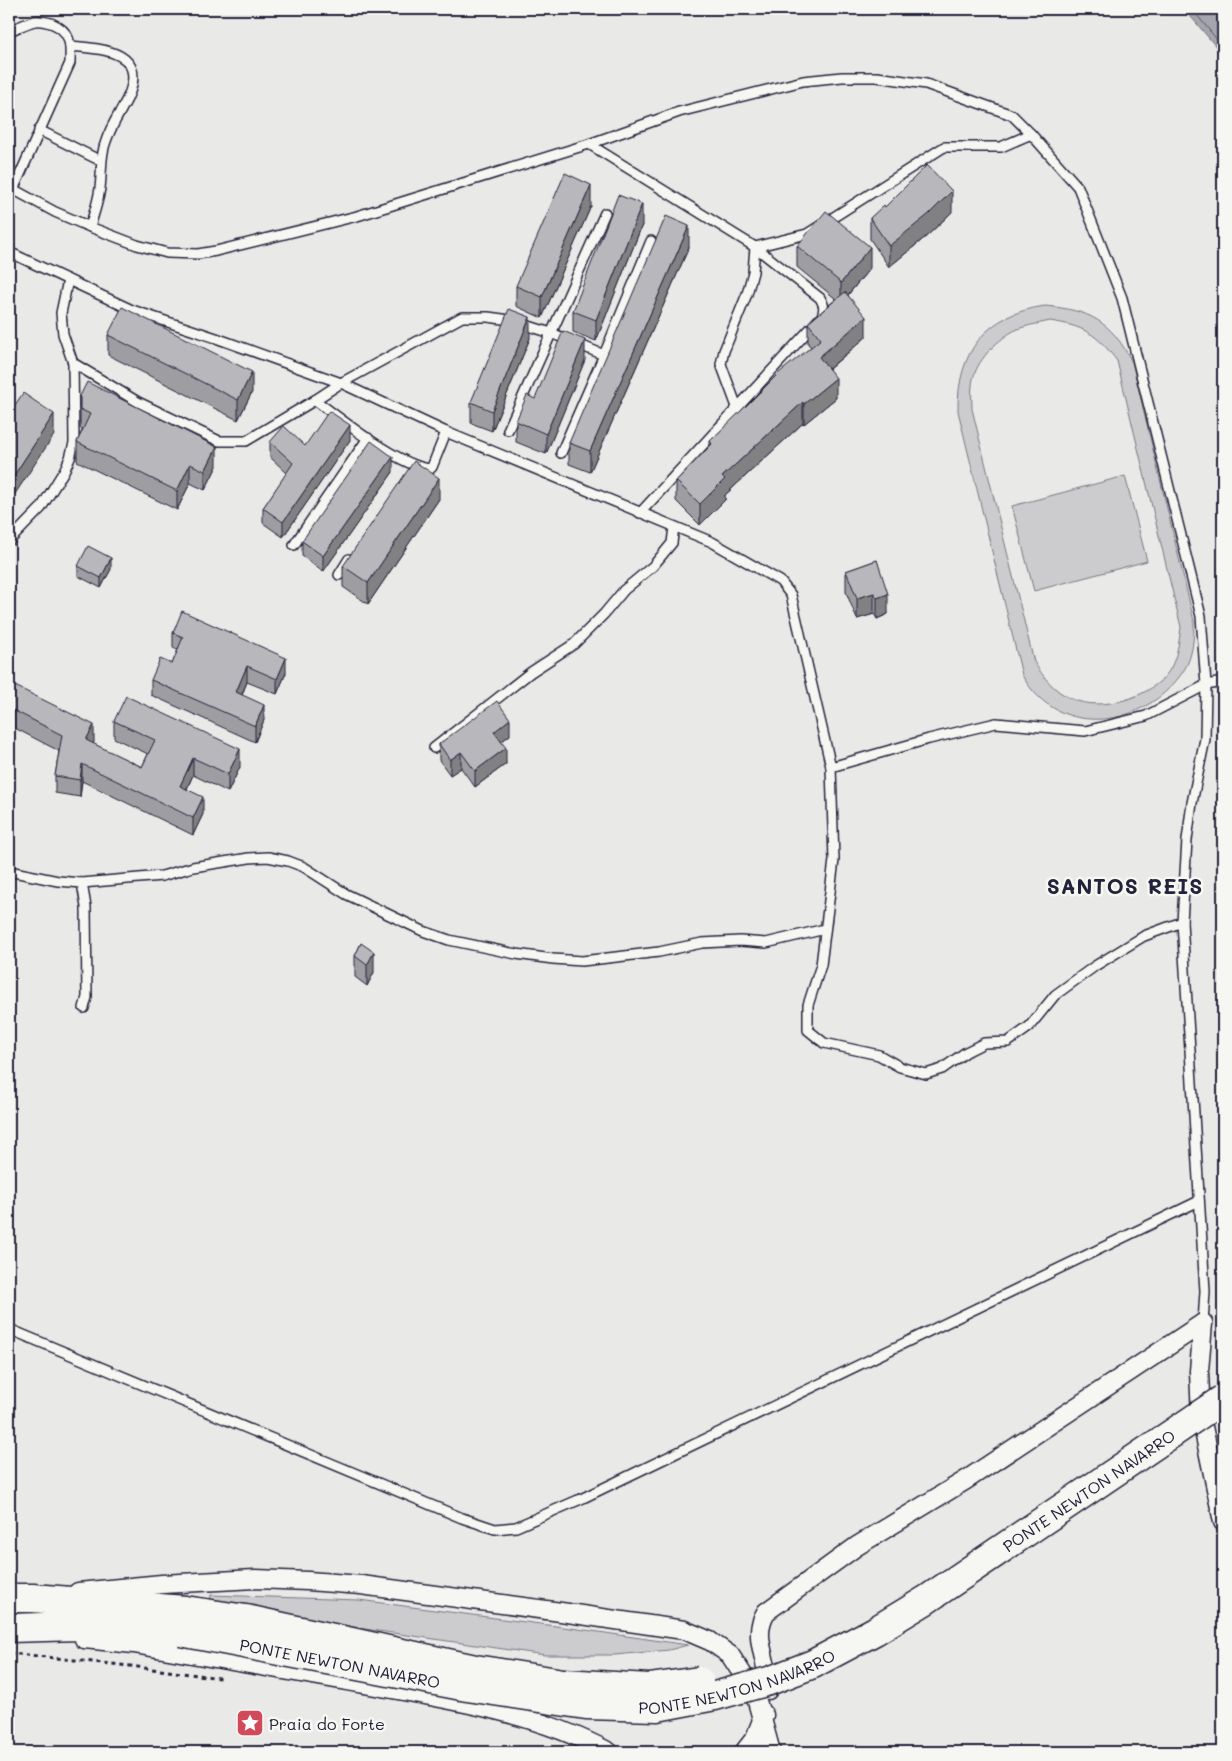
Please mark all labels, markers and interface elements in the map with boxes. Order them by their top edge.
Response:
district label: SANTOS REIS [1047,872,1203,899]
street label: PONTE NEWTON NAVARRO [998,1424,1179,1556]
street label: PONTE NEWTON NAVARRO [238,1633,442,1692]
street label: PONTE NEWTON NAVARRO [638,1644,838,1718]
place icon: Praia do Forte [235,1708,265,1738]
place label: Praia do Forte [269,1713,385,1734]

